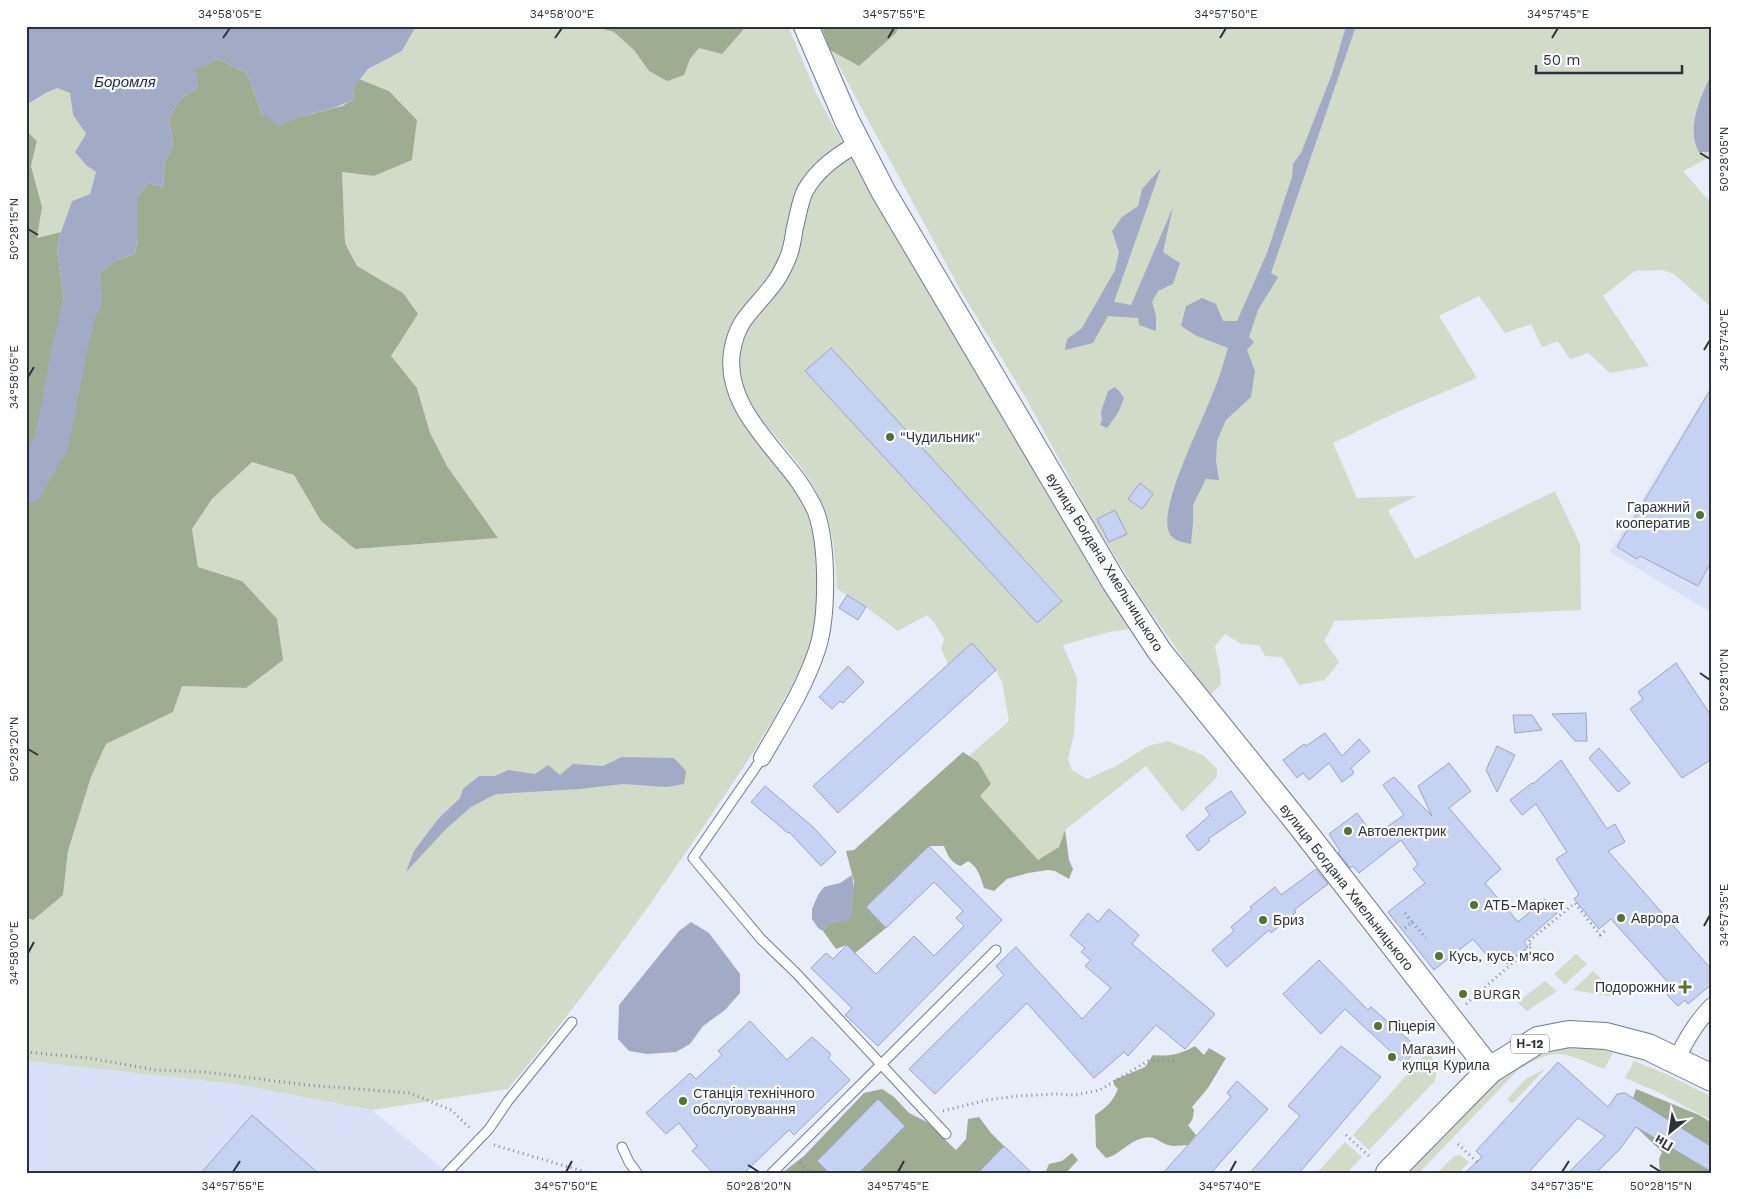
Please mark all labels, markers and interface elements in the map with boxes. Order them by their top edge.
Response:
text: 34°58'05"E [198,7,262,21]
text: 34°58'00"E [530,7,595,21]
text: 34°57'55"E [863,7,926,21]
text: 34°57'50"E [1194,7,1258,21]
text: 34°57'45"E [1527,7,1589,21]
scale bar [1536,42,1682,74]
text: 50 m [1543,51,1580,69]
water label: Боромля [94,73,156,91]
text: 50°28'05"N [1717,126,1731,192]
text: 50°28'15"N [7,198,21,260]
text: 34°57'40"E [1717,308,1731,371]
text: 34°58'05"E [7,345,21,409]
place label: "Чудильник" [900,429,980,445]
marker: "Чудильник" [884,431,896,443]
street label: вулиця Богдана Хмельницького [1043,470,1167,654]
place label: Гаражний кооператив [1616,499,1690,531]
marker: Гаражний кооператив [1694,509,1706,521]
text: 50°28'10"N [1717,649,1731,711]
text: 50°28'20"N [7,716,21,782]
street label: вулиця Богдана Хмельницького [1277,800,1417,974]
place label: Автоелектрик [1358,823,1447,839]
marker: Автоелектрик [1342,825,1354,837]
text: 34°57'35"E [1717,883,1731,946]
place label: АТБ-Маркет [1484,897,1565,913]
marker: АТБ-Маркет [1468,899,1480,911]
place label: Аврора [1631,910,1679,926]
place label: Бриз [1273,912,1304,928]
marker: Аврора [1615,912,1627,924]
marker: Бриз [1257,914,1269,926]
text: 34°58'00"E [7,920,21,985]
place label: Кусь, кусь м'ясо [1449,948,1555,964]
marker: Кусь, кусь м'ясо [1433,950,1445,962]
place label: Подорожник [1595,979,1676,995]
marker: Подорожник [1679,981,1691,993]
place label: BURGR [1473,986,1521,1002]
marker: BURGR [1457,988,1469,1000]
place label: Піцерія [1388,1018,1435,1034]
marker: Піцерія [1372,1020,1384,1032]
road number: Н-12 [1511,1034,1549,1054]
place label: Магазин купця Курила [1402,1041,1490,1073]
marker: Магазин купця Курила [1386,1051,1398,1063]
place label: Cтанція технічного обслуговування [693,1085,815,1117]
marker: Cтанція технічного обслуговування [677,1095,689,1107]
north arrow [1646,1106,1696,1156]
text: Пн [1651,1132,1676,1155]
text: 34°57'55"E [202,1179,265,1193]
text: 34°57'50"E [534,1179,598,1193]
text: 50°28'20"N [726,1179,792,1193]
text: 34°57'45"E [867,1179,929,1193]
text: 34°57'40"E [1199,1179,1262,1193]
text: 34°57'35"E [1531,1179,1594,1193]
text: 50°28'15"N [1630,1179,1692,1193]

